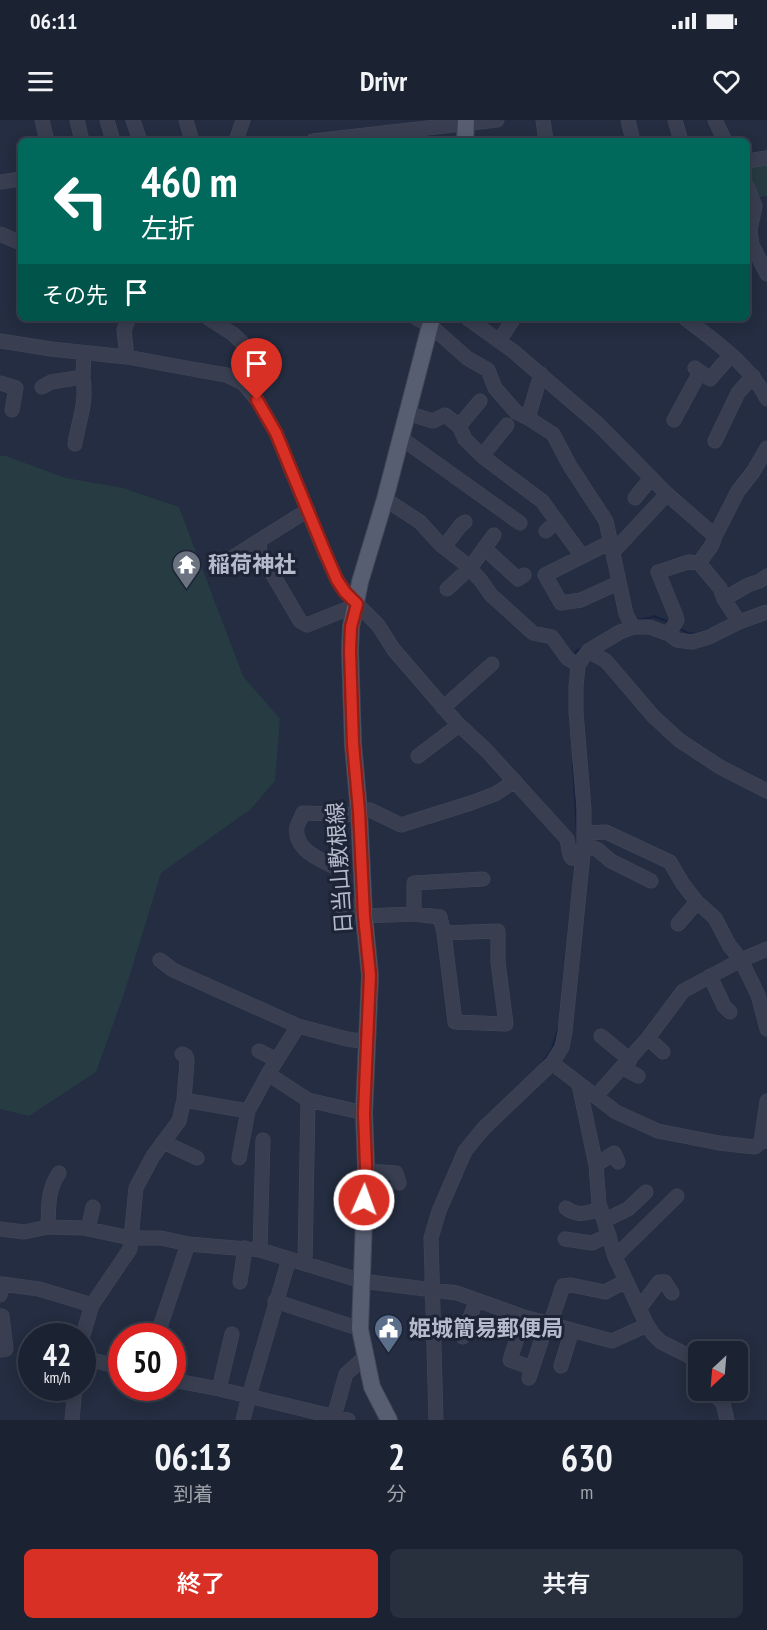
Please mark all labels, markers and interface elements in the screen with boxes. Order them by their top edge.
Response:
text: 06:11 [30,7,78,35]
text: Drivr [360,64,407,98]
icon: menu [24,65,57,98]
icon: heart [710,65,743,98]
text: 460 m [141,154,238,209]
icon: left [42,162,120,240]
text: 左折 [141,211,195,245]
icon: arrive [120,276,153,309]
text: その先 [42,281,108,309]
pin [231,338,282,400]
icon: arrive [240,347,273,380]
temple icon: 稲荷神社 [171,548,203,590]
place label: 稲荷神社 [208,550,296,578]
street label: 日当山敷根線 [320,801,358,935]
position arrow [332,1168,396,1232]
public building icon: 姫城簡易郵便局 [372,1312,404,1354]
place label: 姫城簡易郵便局 [409,1314,563,1342]
speed limit sign: 50 [108,1323,186,1401]
text: 42 [43,1335,71,1374]
north arrow [688,1341,748,1401]
map controls [688,1341,748,1401]
text: km/h [44,1368,70,1387]
text: 06:13 [154,1433,232,1480]
text: 2 [388,1433,405,1480]
text: 630 [561,1434,613,1481]
text: m [580,1479,593,1505]
text: 到着 [173,1481,213,1507]
text: 分 [387,1481,407,1507]
button: 終了 [24,1549,378,1618]
button: 共有 [390,1549,743,1618]

